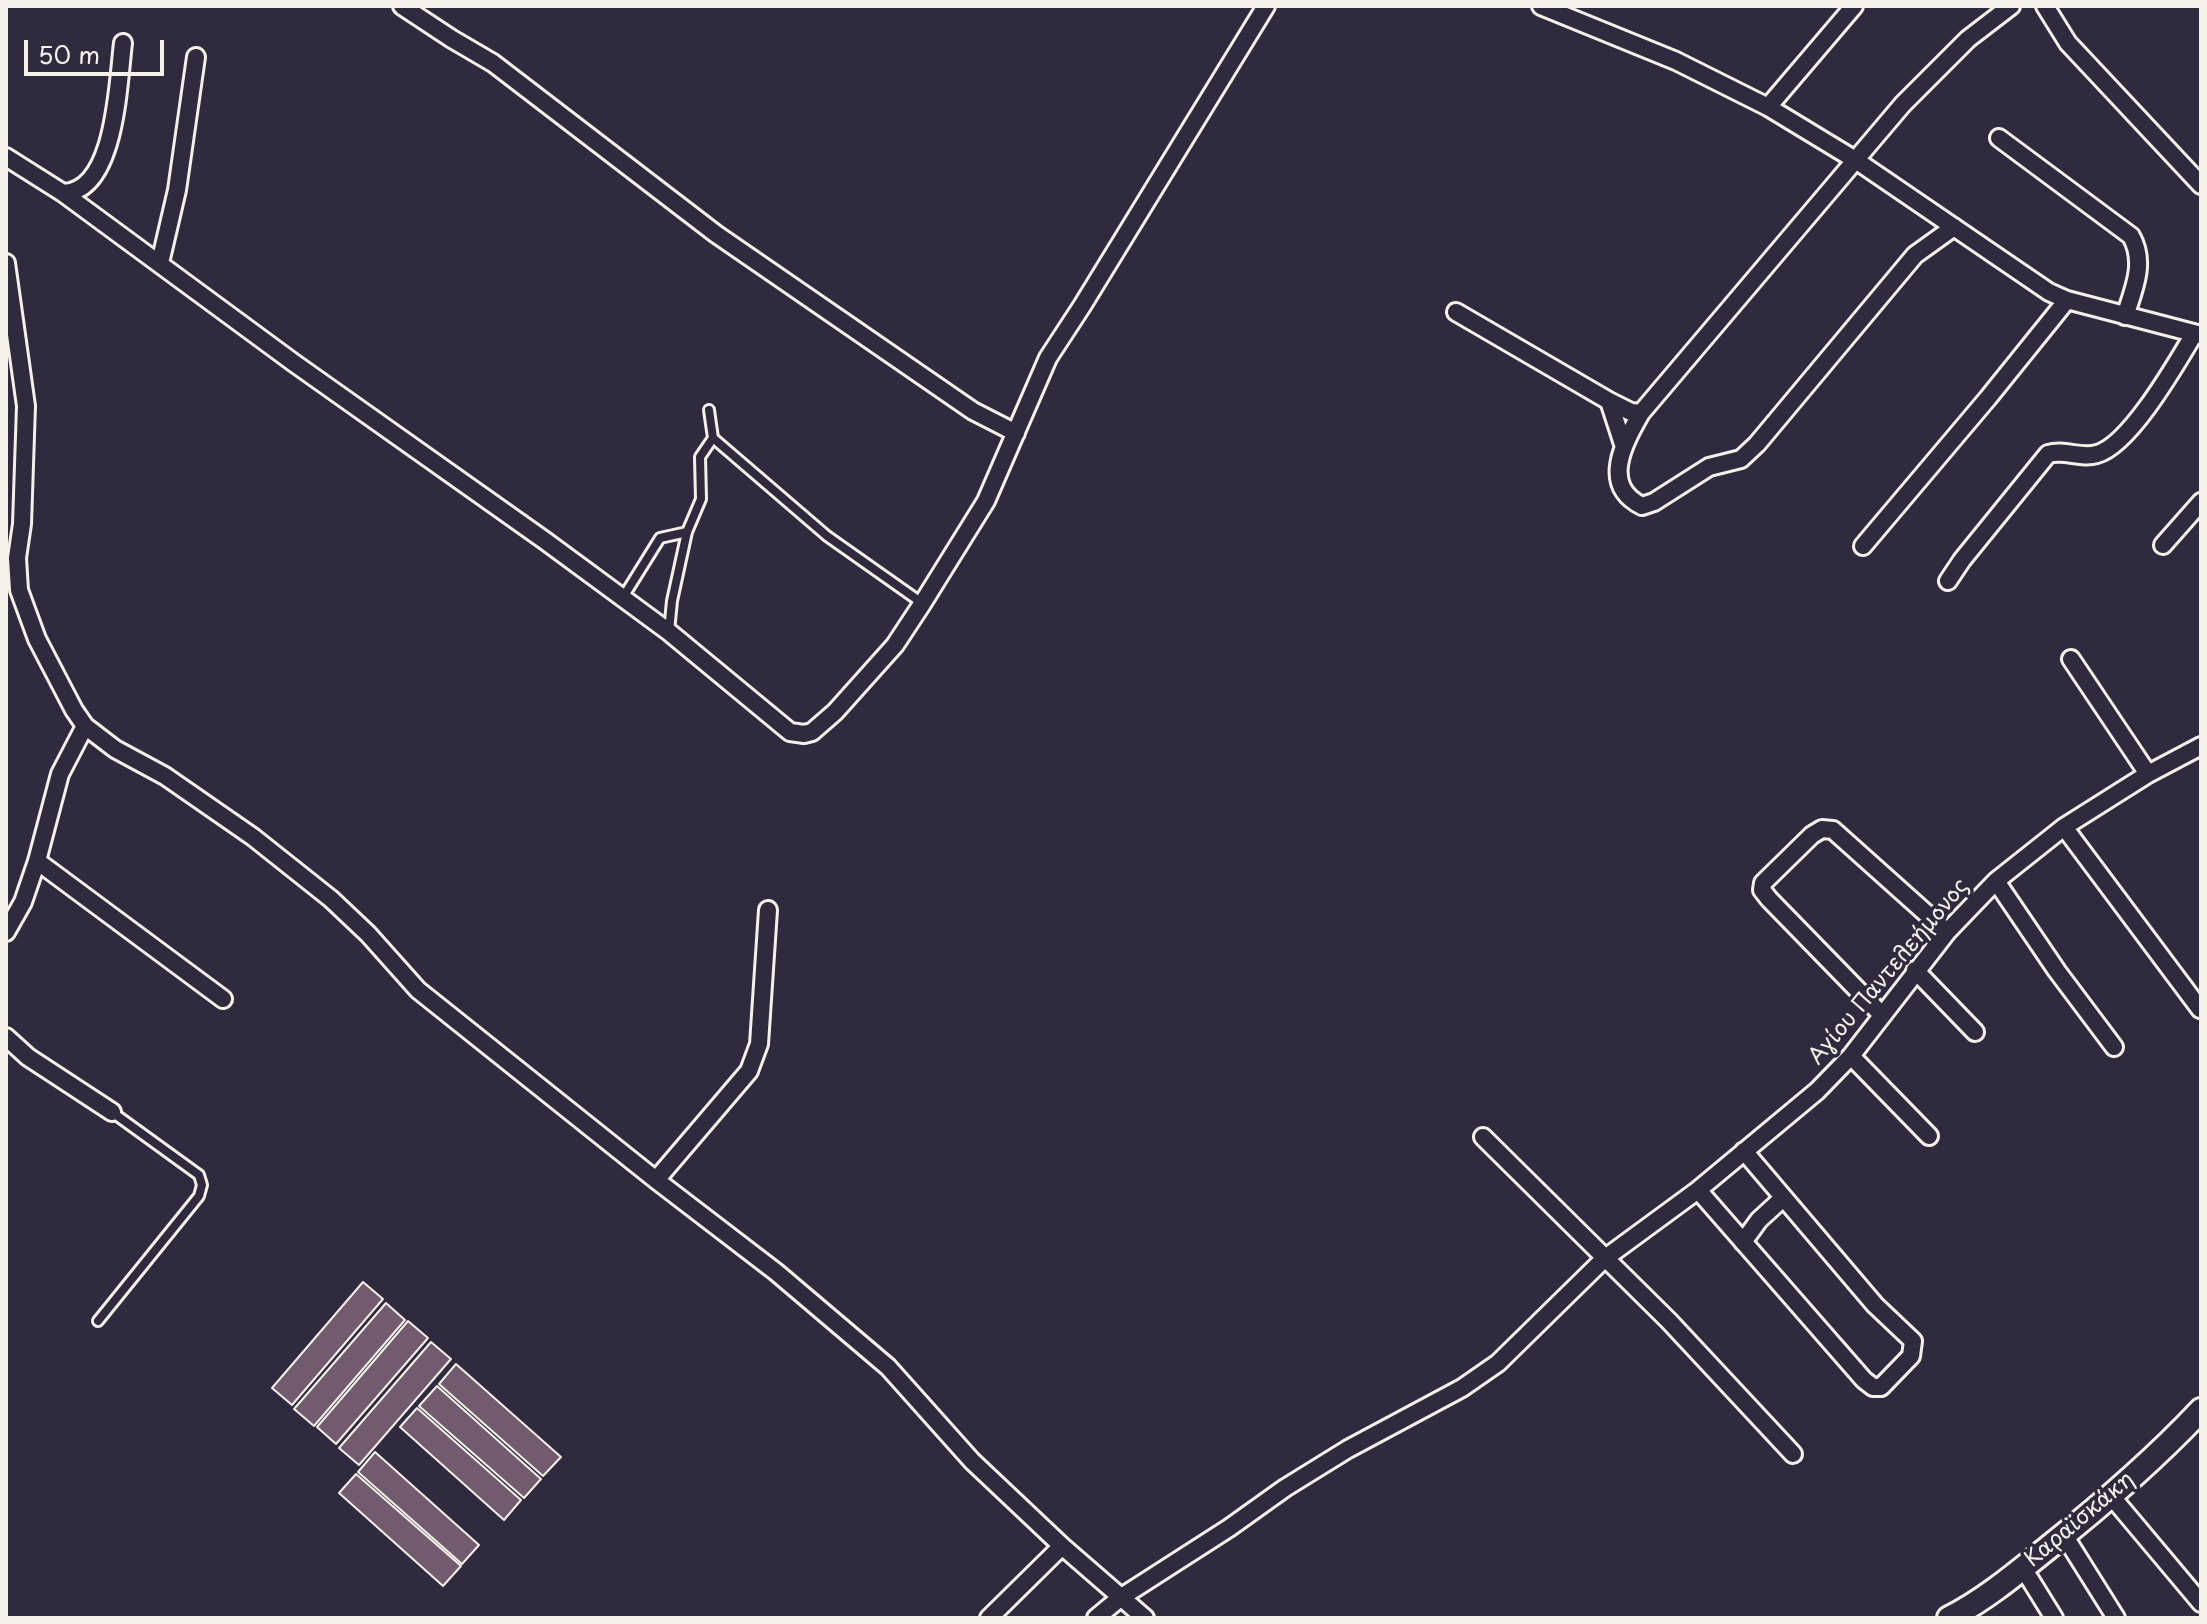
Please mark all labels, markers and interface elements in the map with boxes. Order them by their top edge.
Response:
scale bar [28,24,168,74]
text: 50 m [38,36,100,72]
street label: Αγίου Παντελεήμονος [1804,874,1974,1070]
street label: Καραϊσκάκη [2020,1467,2140,1573]

